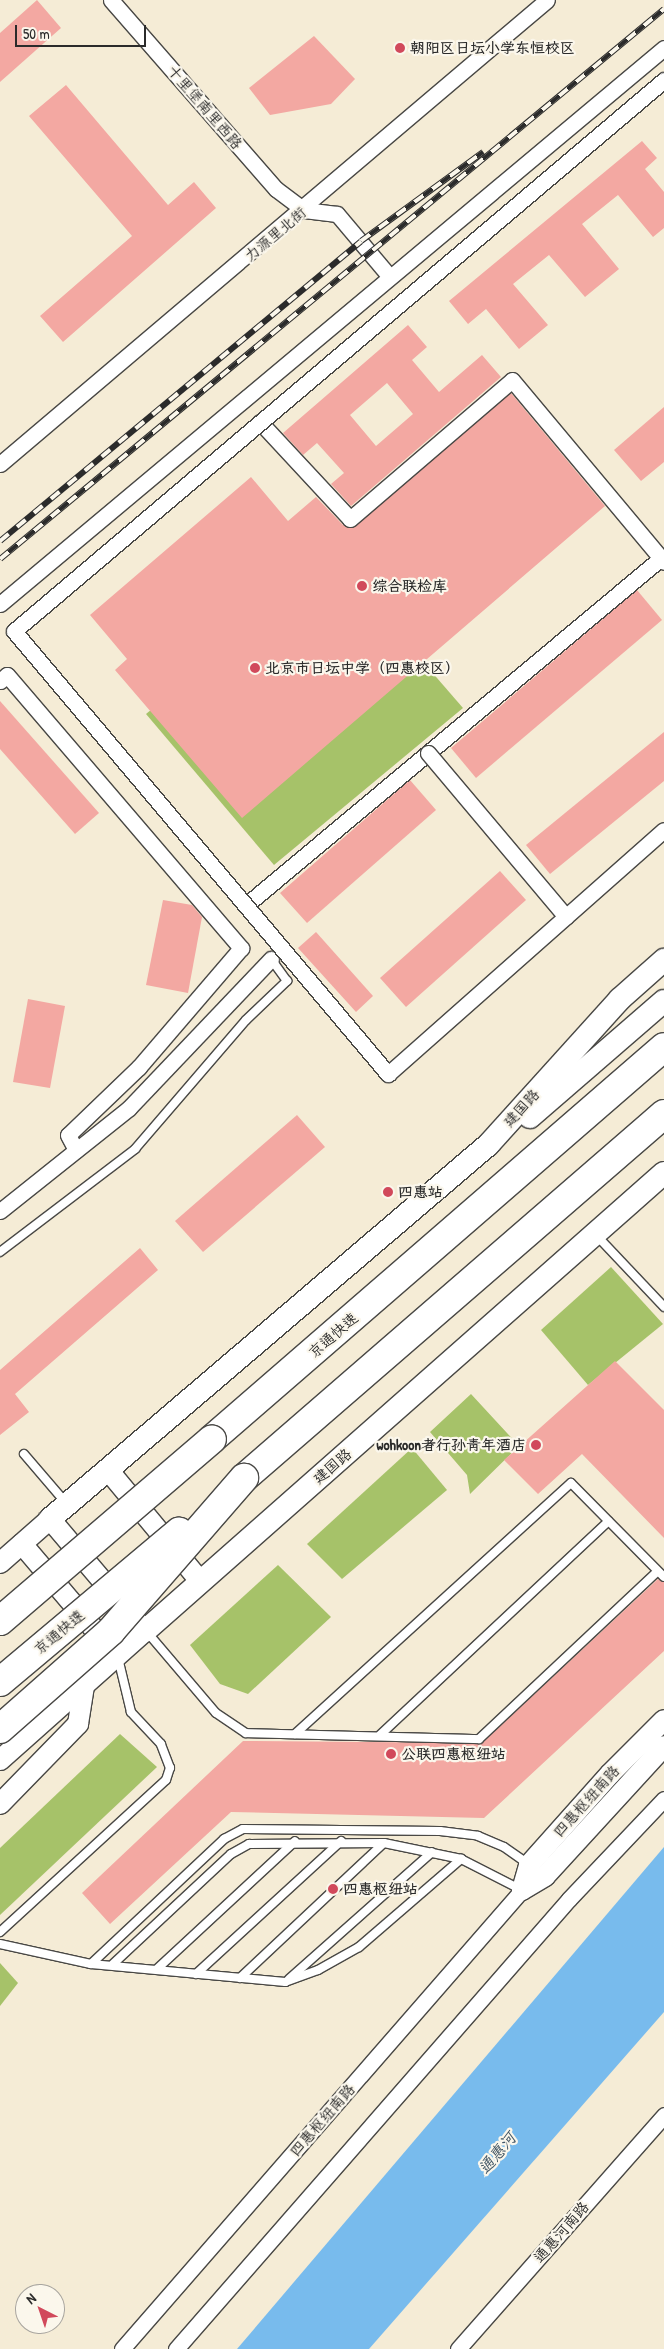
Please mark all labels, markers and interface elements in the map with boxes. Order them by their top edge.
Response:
scale bar [18,15,149,47]
text: 50 m [23,23,50,44]
place label: 朝阳区日坛小学东恒校区 [410,39,575,57]
marker: 朝阳区日坛小学东恒校区 [394,42,406,54]
street label: 十里堡南里西路 [164,61,246,153]
street label: 力源里北街 [240,203,310,265]
place label: 综合联检库 [372,577,447,595]
marker: 综合联检库 [356,580,368,592]
place label: 北京市日坛中学（四惠校区） [265,659,460,677]
marker: 北京市日坛中学（四惠校区） [249,662,261,674]
street label: 建国路 [499,1085,543,1131]
place label: 四惠站 [398,1183,443,1201]
marker: 四惠站 [382,1186,394,1198]
street label: 京通快速 [304,1309,362,1361]
place label: wohkoon者行孙青年酒店 [377,1436,526,1454]
marker: wohkoon者行孙青年酒店 [530,1439,542,1451]
street label: 建国路 [309,1444,355,1488]
street label: 京通快速 [30,1606,88,1658]
place label: 公联四惠枢纽站 [401,1745,506,1763]
marker: 公联四惠枢纽站 [385,1748,397,1760]
street label: 四惠枢纽南路 [549,1762,623,1840]
place label: 四惠枢纽站 [343,1880,418,1898]
marker: 四惠枢纽站 [327,1883,339,1895]
street label: 四惠枢纽南路 [286,2080,358,2160]
water label: 通惠河 [474,2128,520,2178]
street label: 通惠河南路 [530,2198,592,2266]
north arrow [15,2284,65,2334]
text: N [21,2288,40,2308]

